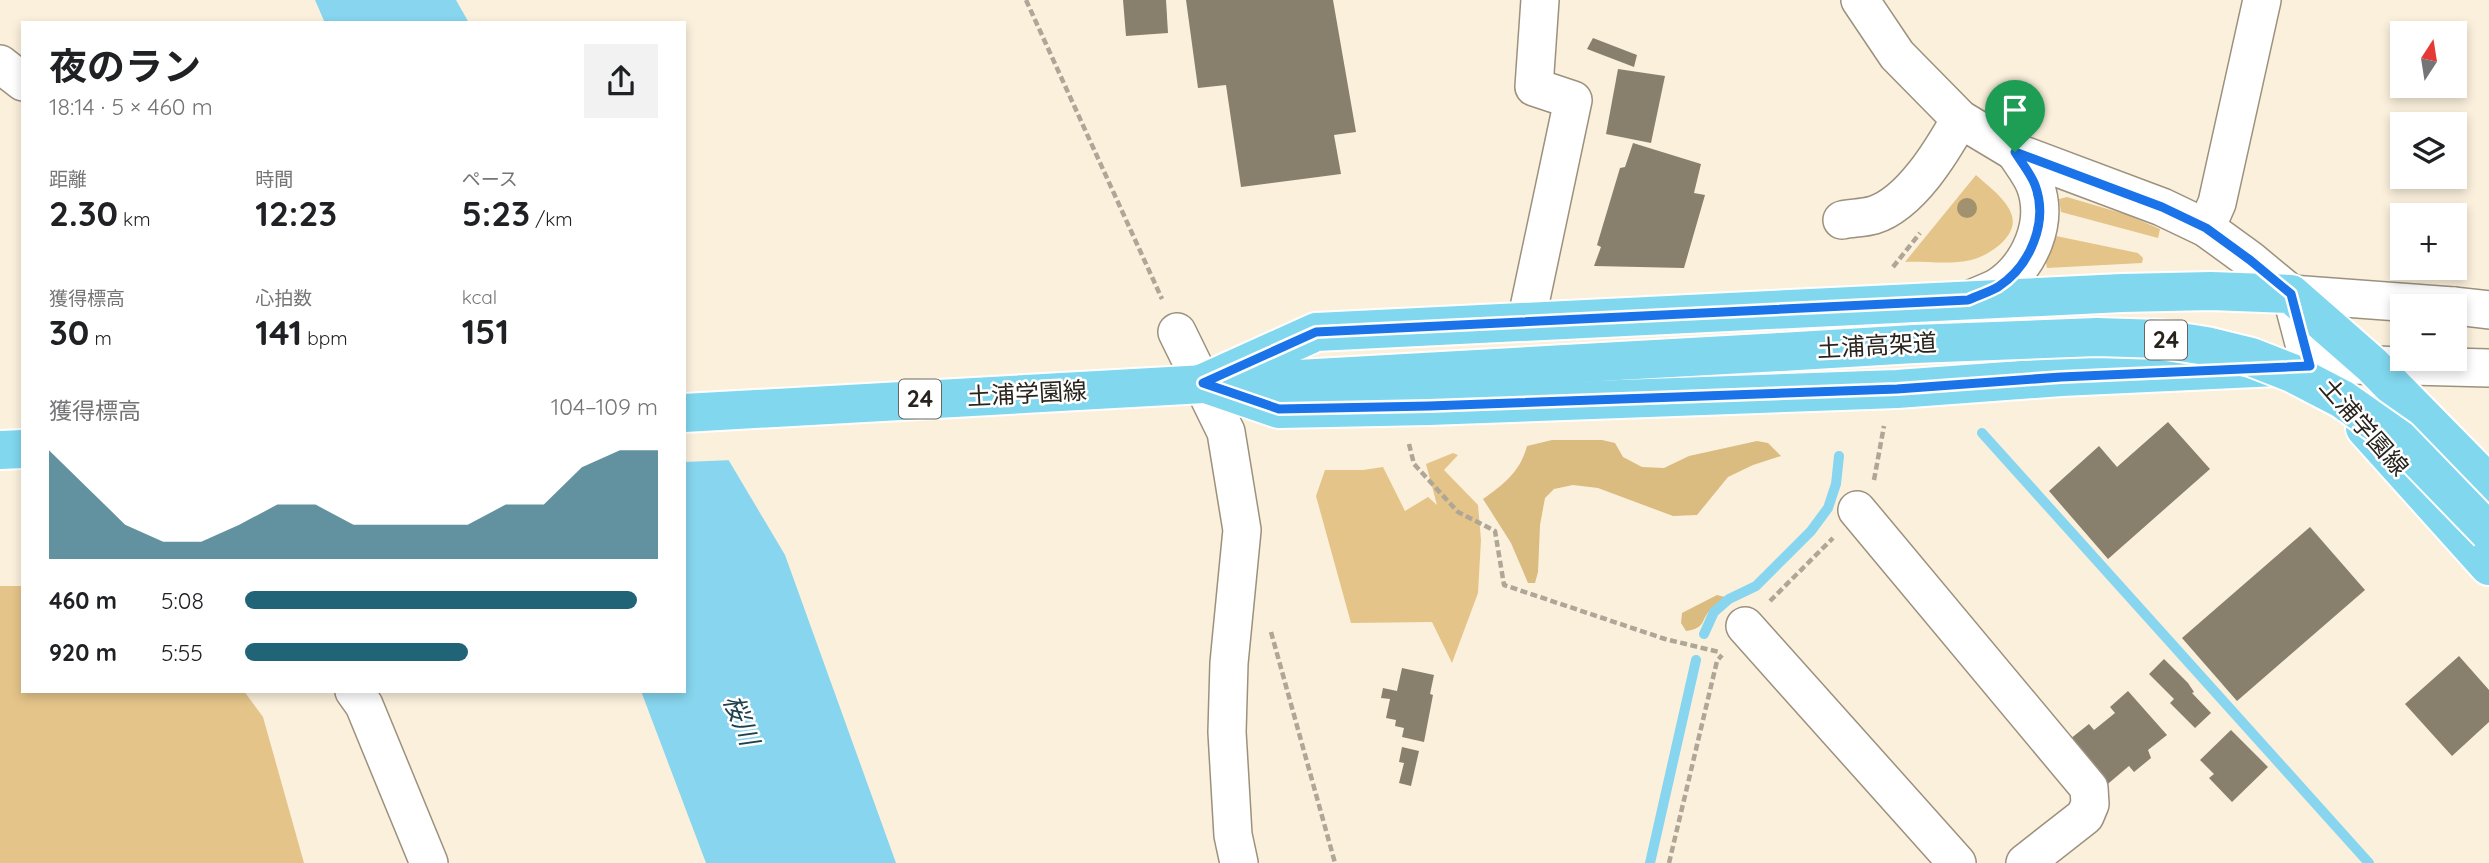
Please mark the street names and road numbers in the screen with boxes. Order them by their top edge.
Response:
road number: 24 [2145,320,2187,360]
street label: 土浦高架道 [1816,327,1938,363]
street label: 土浦学園線 [2314,371,2415,481]
street label: 土浦学園線 [966,375,1088,411]
road number: 24 [899,380,941,418]

